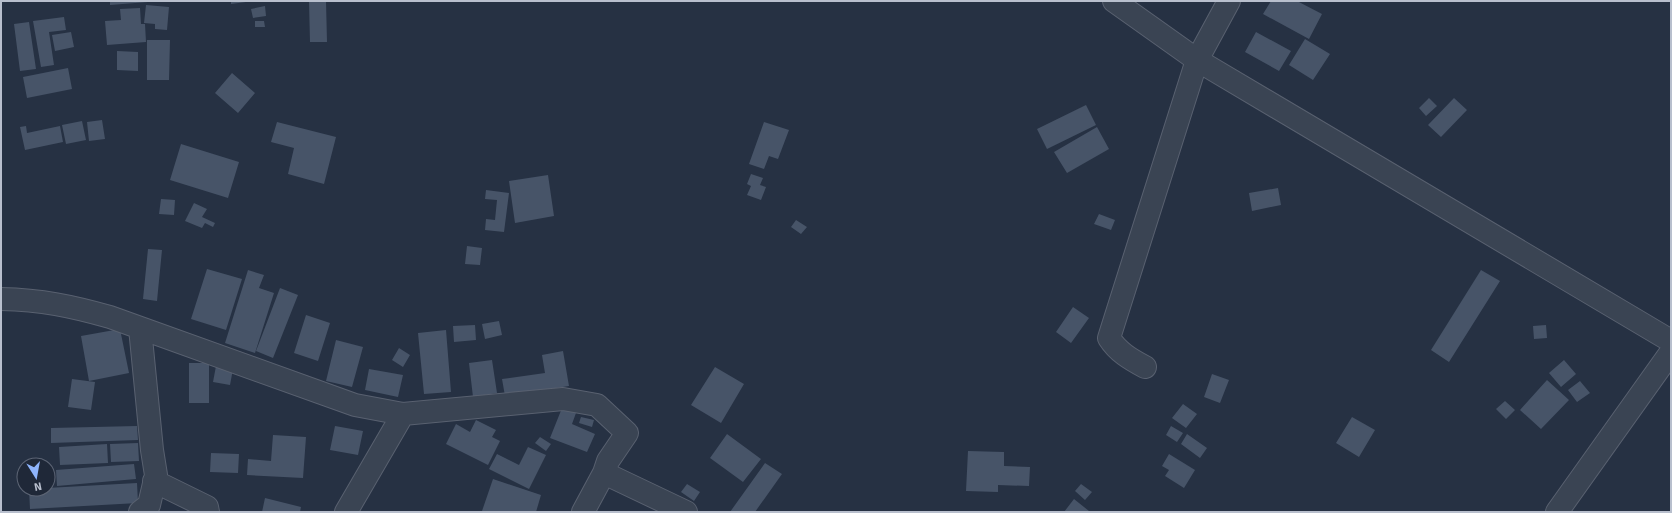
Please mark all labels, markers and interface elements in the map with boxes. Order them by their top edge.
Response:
north arrow [16,457,56,497]
text: N [33,479,43,493]

